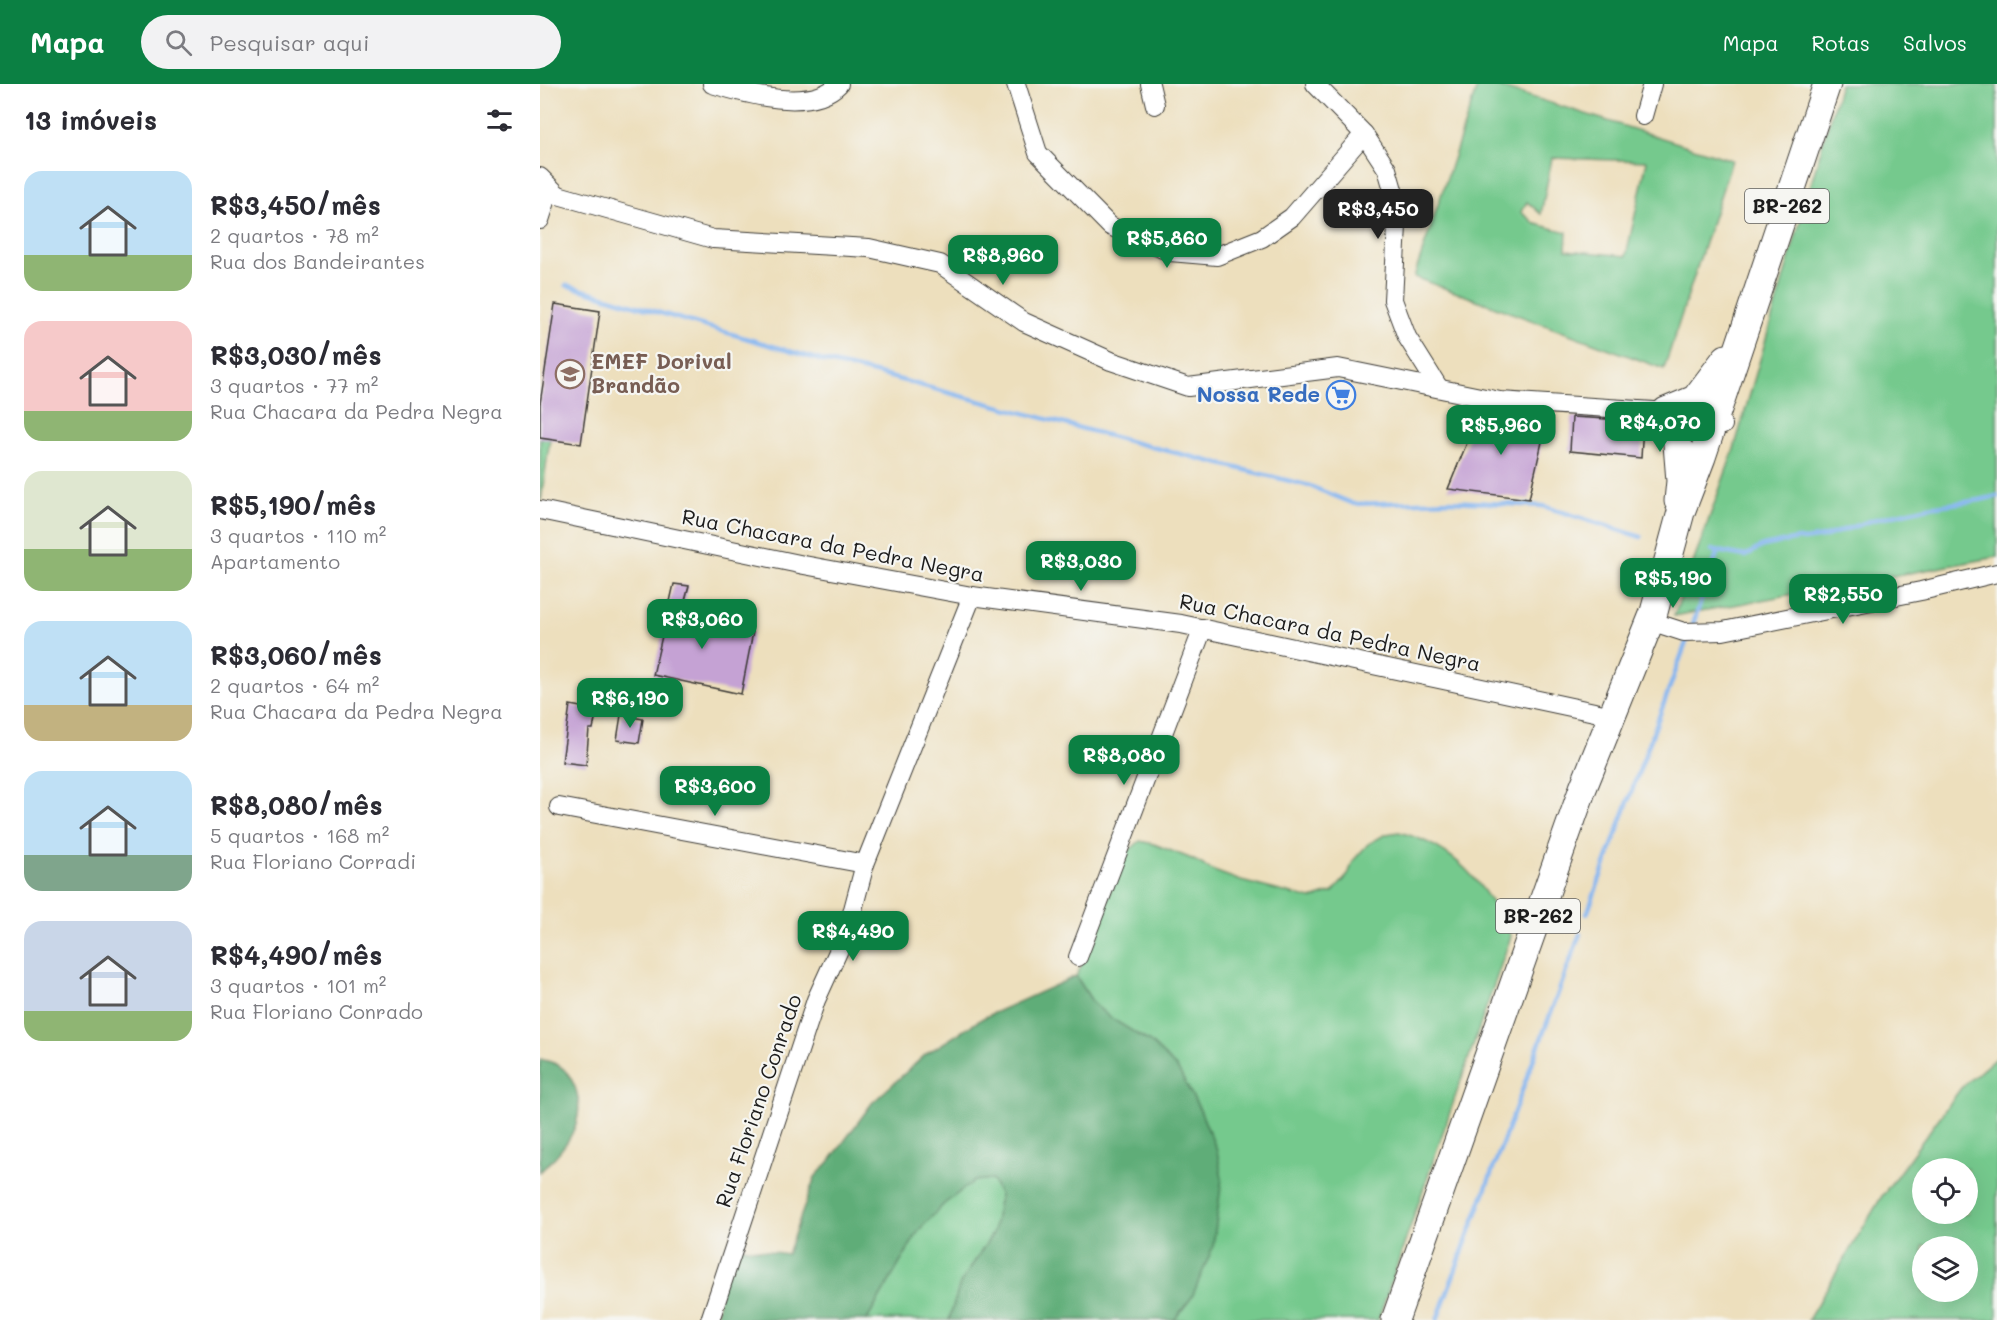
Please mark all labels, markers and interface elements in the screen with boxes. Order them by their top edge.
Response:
search box [141,15,561,69]
text: Mapa [30,24,105,60]
icon: search [162,26,195,59]
text: Pesquisar aqui [210,28,369,57]
text: Mapa [1723,29,1779,56]
text: Rotas [1812,29,1870,56]
text: Salvos [1903,29,1967,56]
text: 13 imóveis [24,103,157,137]
icon: filters [483,104,516,137]
text: R$3,450/mês [210,188,381,222]
pin: R$3,450 [1323,189,1433,240]
road number: BR-262 [1745,189,1829,223]
icon: home [72,195,144,267]
text: R$3,450 [1337,195,1419,221]
pin: R$5,860 [1112,218,1222,269]
text: 2 quartos · 78 m² [210,222,379,248]
text: R$5,860 [1126,224,1208,250]
pin: R$8,960 [948,235,1058,286]
text: R$8,960 [962,241,1044,267]
text: Rua dos Bandeirantes [210,248,425,274]
text: R$3,030/mês [210,338,382,372]
icon: home [72,345,144,417]
place label: EMEF Dorival Brandão [591,347,732,398]
school or university icon: EMEF Dorival Brandão [554,358,586,390]
text: 3 quartos · 77 m² [210,372,378,398]
supermarket icon: Nossa Rede [1325,379,1357,411]
place label: Nossa Rede [1197,380,1320,407]
text: Rua Chacara da Pedra Negra [210,398,503,424]
pin: R$4,070 [1605,402,1715,453]
pin: R$5,960 [1446,405,1556,456]
text: R$4,070 [1619,408,1701,434]
text: R$5,960 [1461,411,1542,437]
text: R$5,190/mês [210,488,376,522]
icon: home [72,495,144,567]
street label: Rua Chacara da Pedra Negra [680,502,987,587]
text: 3 quartos · 110 m² [210,522,386,548]
pin: R$3,030 [1026,541,1136,592]
text: R$3,030 [1040,547,1122,573]
text: Apartamento [210,548,340,574]
pin: R$5,190 [1618,558,1728,609]
text: R$5,190 [1634,564,1712,590]
pin: R$2,550 [1788,574,1898,625]
text: R$2,550 [1803,580,1883,606]
street label: Rua Chacara da Pedra Negra [1177,586,1483,677]
pin: R$3,060 [647,599,757,650]
text: R$3,060 [661,605,743,631]
text: R$3,060/mês [210,638,382,672]
icon: home [72,645,144,717]
text: 2 quartos · 64 m² [210,672,379,698]
pin: R$6,190 [575,678,685,729]
text: R$6,190 [591,684,669,710]
text: Rua Chacara da Pedra Negra [210,698,503,724]
pin: R$8,080 [1069,735,1179,786]
text: R$8,080 [1083,741,1165,767]
pin: R$3,600 [660,766,770,817]
text: R$3,600 [674,772,756,798]
text: R$8,080/mês [210,788,383,822]
icon: home [72,795,144,867]
text: 5 quartos · 168 m² [210,822,389,848]
text: Rua Floriano Corradi [210,848,416,874]
road number: BR-262 [1496,899,1580,933]
pin: R$4,490 [798,911,908,962]
text: R$4,490 [812,917,894,943]
text: R$4,490/mês [210,938,382,972]
icon: home [72,945,144,1017]
text: 3 quartos · 101 m² [210,972,386,998]
street label: Rua Floriano Conrado [708,990,807,1211]
text: Rua Floriano Conrado [210,998,423,1024]
map controls [1912,1158,1978,1302]
button: locate [1912,1158,1978,1224]
button: layers [1912,1236,1978,1302]

